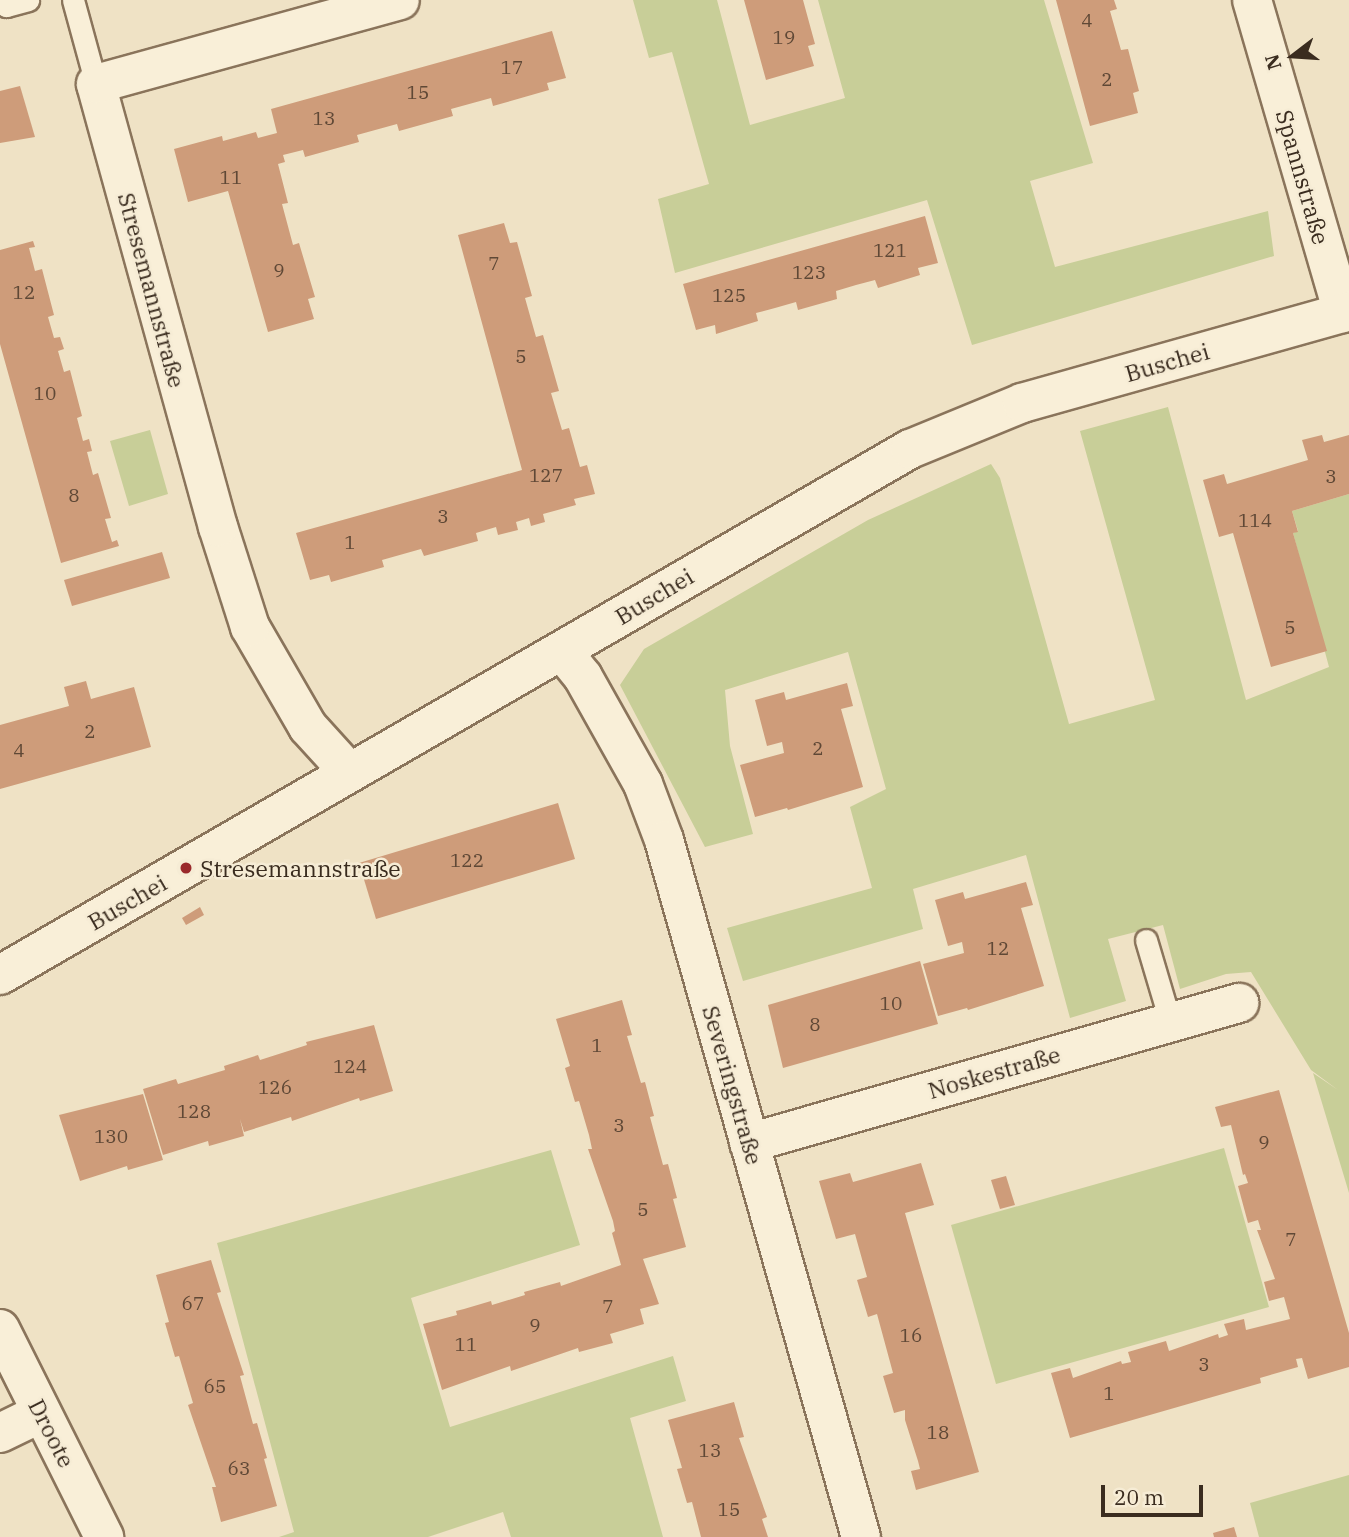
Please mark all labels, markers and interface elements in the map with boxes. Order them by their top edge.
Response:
house number: 4 [1081,10,1093,32]
north arrow [1258,21,1328,91]
house number: 19 [773,27,795,49]
text: N [1259,51,1287,73]
house number: 17 [501,57,523,79]
house number: 2 [1101,69,1113,91]
house number: 15 [407,82,429,104]
street label: Spannstraße [1271,107,1335,247]
house number: 13 [313,108,335,130]
house number: 11 [220,167,242,189]
street label: Stresemannstraße [113,190,191,390]
house number: 121 [873,240,907,262]
house number: 7 [488,253,500,275]
house number: 9 [273,260,285,282]
house number: 123 [792,262,826,284]
house number: 12 [13,282,35,304]
house number: 125 [712,285,746,307]
street label: Buschei [1122,337,1212,387]
house number: 5 [515,346,527,368]
house number: 10 [34,383,56,405]
house number: 127 [529,465,563,487]
house number: 3 [1325,466,1337,488]
house number: 8 [68,485,80,507]
house number: 3 [437,506,449,528]
house number: 114 [1238,510,1272,532]
house number: 1 [344,532,356,554]
street label: Buschei [610,562,698,630]
house number: 5 [1284,617,1296,639]
house number: 2 [84,721,96,743]
house number: 2 [812,738,824,760]
house number: 4 [13,740,25,762]
house number: 122 [450,850,484,872]
place label: Stresemannstraße [200,854,401,882]
marker: Stresemannstraße [178,860,194,876]
street label: Buschei [83,868,171,936]
house number: 12 [987,938,1009,960]
house number: 10 [880,993,902,1015]
street label: Severingstraße [697,1002,769,1168]
house number: 8 [809,1014,821,1036]
house number: 1 [591,1035,603,1057]
street label: Noskestraße [925,1040,1063,1104]
house number: 124 [333,1056,367,1078]
house number: 126 [258,1077,292,1099]
house number: 128 [177,1101,211,1123]
house number: 3 [613,1115,625,1137]
house number: 130 [94,1126,128,1148]
house number: 9 [1258,1132,1270,1154]
house number: 5 [637,1199,649,1221]
house number: 7 [1285,1229,1297,1251]
house number: 67 [182,1293,204,1315]
house number: 7 [602,1296,614,1318]
house number: 9 [529,1315,541,1337]
house number: 16 [900,1325,922,1347]
house number: 11 [455,1334,477,1356]
house number: 3 [1198,1354,1210,1376]
house number: 65 [204,1376,226,1398]
house number: 1 [1103,1383,1115,1405]
street label: Droote [23,1394,81,1472]
house number: 18 [927,1422,949,1444]
house number: 13 [699,1440,721,1462]
house number: 63 [228,1458,250,1480]
scale bar [1104,1470,1206,1514]
text: 20 m [1114,1483,1164,1511]
house number: 15 [718,1499,740,1521]

